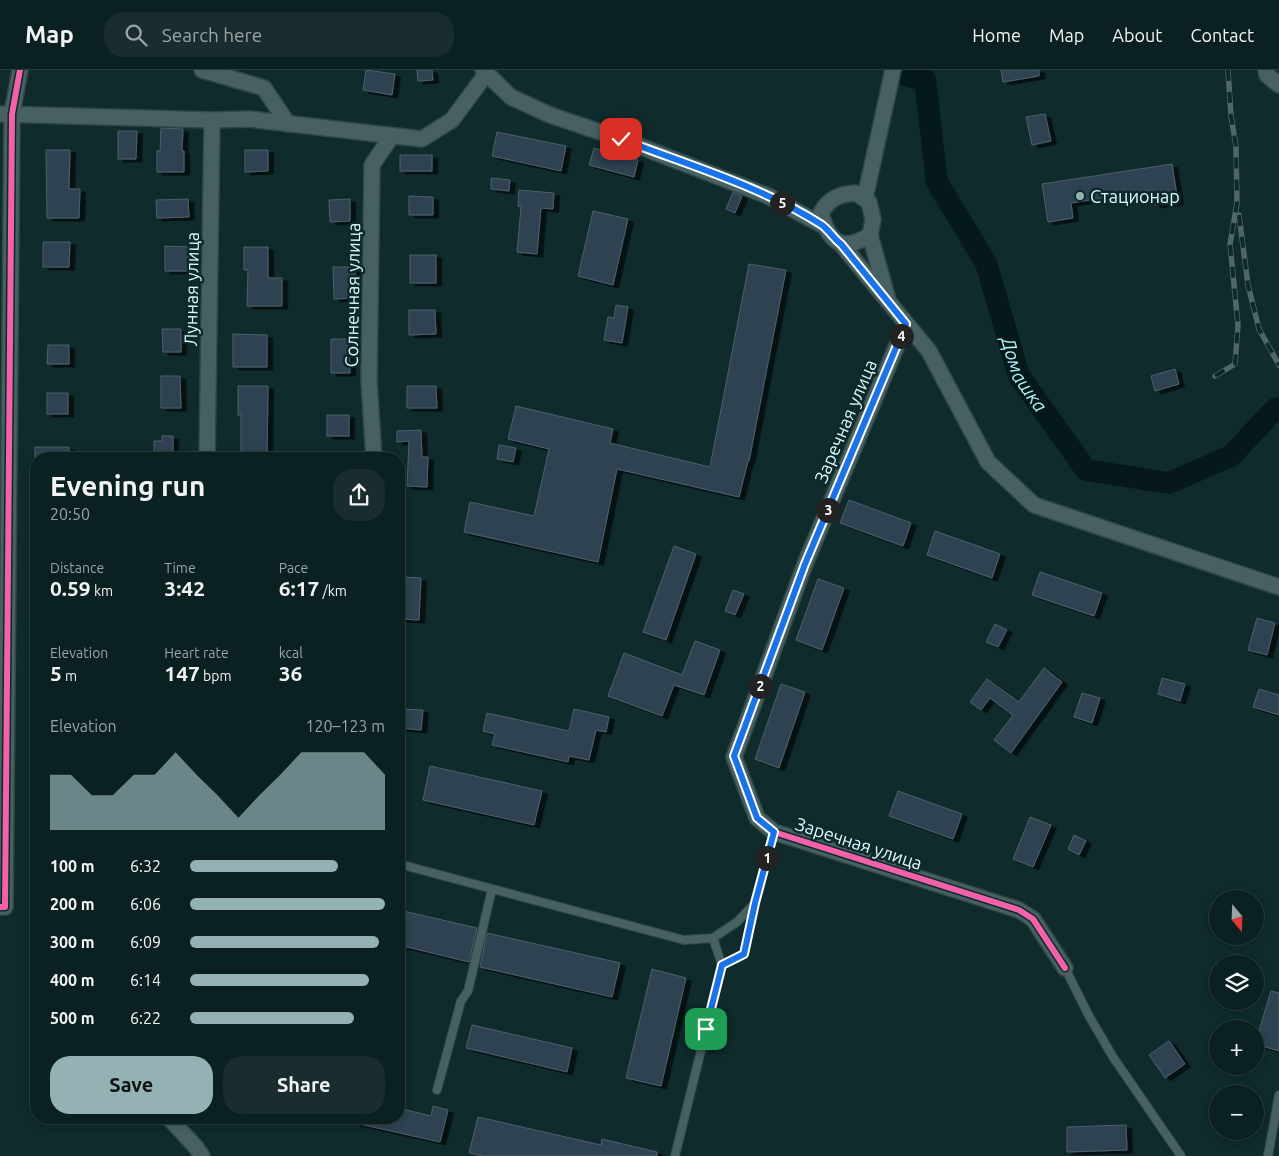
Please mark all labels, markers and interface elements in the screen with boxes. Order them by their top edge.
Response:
search box [104,12,454,57]
text: Map [25,21,74,48]
icon: search [122,21,150,49]
text: Search here [162,24,262,46]
text: Home [972,25,1021,45]
text: Map [1049,25,1084,45]
text: About [1112,25,1162,45]
text: Contact [1190,25,1254,45]
pin [600,118,642,160]
icon: check [607,125,635,153]
place label: Стационар [1090,186,1180,206]
pin: 5 [770,190,794,216]
marker: Стационар [1074,190,1086,202]
text: 5 [779,195,786,211]
street label: Солнечная улица [341,222,363,368]
street label: Лунная улица [180,232,202,346]
pin: 4 [888,324,914,348]
text: 4 [898,328,905,344]
water label: Домашка [997,332,1052,416]
street label: Заречная улица [810,356,880,486]
button: share [333,469,385,521]
text: Evening run [50,470,205,501]
pin: 3 [816,498,840,522]
text: 3 [825,502,832,518]
text: 20:50 [50,505,90,523]
text: Distance [50,560,104,576]
text: Time [164,560,196,576]
text: Pace [279,560,308,576]
text: 0.59 [50,576,91,600]
text: 3:42 [164,576,205,600]
text: 6:17 [279,576,319,600]
text: km [91,583,113,599]
text: /km [319,583,347,599]
text: Elevation [50,645,108,661]
text: Heart rate [164,645,229,661]
text: kcal [279,645,303,661]
text: 5 [50,661,62,685]
text: 147 [164,661,200,685]
text: 36 [279,661,302,685]
text: m [62,668,77,684]
text: bpm [200,668,232,684]
pin: 2 [748,674,772,698]
text: 2 [757,678,764,694]
text: Elevation [50,717,117,735]
text: 120–123 m [305,717,385,735]
street label: Заречная улица [793,813,925,873]
pin: 1 [754,846,780,870]
text: 1 [764,850,771,866]
text: 100 m [50,857,95,875]
text: 6:32 [130,857,161,875]
north arrow [1209,890,1264,945]
map controls [1209,890,1264,1140]
text: 200 m [50,895,95,913]
text: 6:06 [130,895,161,913]
text: 300 m [50,933,95,951]
text: 6:09 [130,933,161,951]
button: layers [1209,955,1264,1010]
text: 400 m [50,971,95,989]
text: 6:14 [130,971,161,989]
pin [685,1008,727,1050]
text: 500 m [50,1009,95,1027]
text: 6:22 [130,1009,161,1027]
icon: arrive [692,1015,720,1043]
button: + [1209,1020,1264,1075]
button: Save [50,1056,213,1114]
button: Share [223,1056,385,1114]
button: − [1209,1085,1264,1140]

